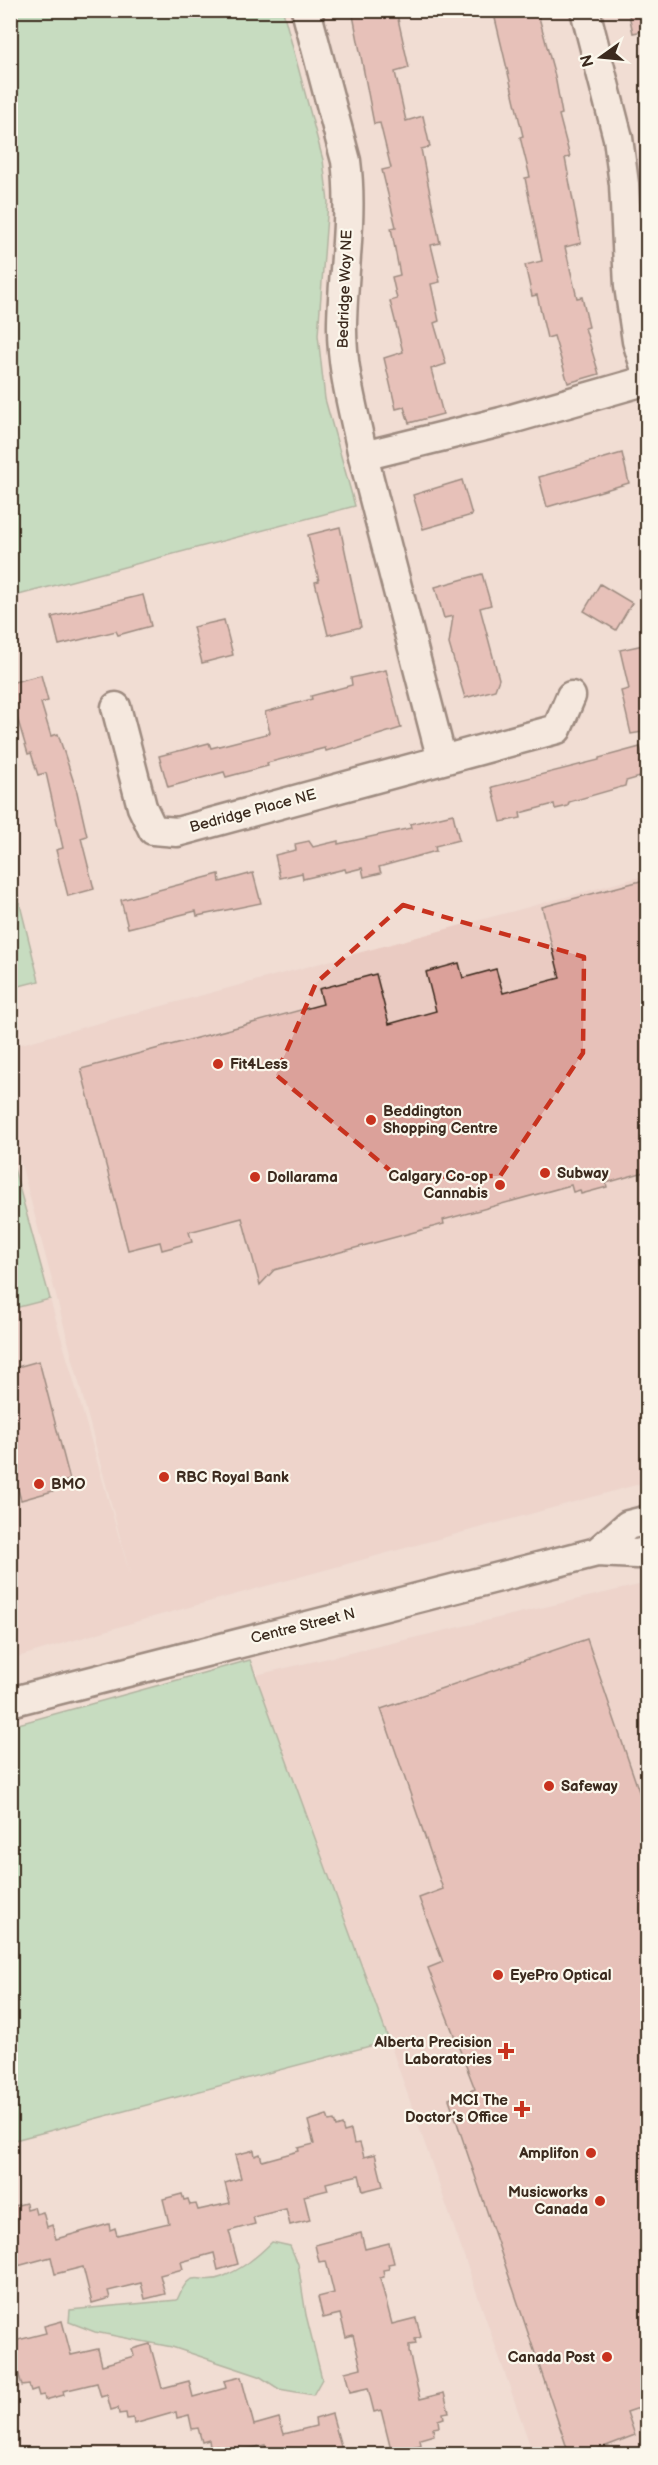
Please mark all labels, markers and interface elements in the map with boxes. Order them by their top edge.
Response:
north arrow [571,27,631,87]
text: N [577,52,599,69]
street label: Bedridge Way NE [333,229,357,349]
street label: Bedridge Place NE [188,785,318,837]
place label: Fit4Less [230,1055,288,1074]
marker: Fit4Less [211,1057,225,1071]
place label: Beddington Shopping Centre [383,1102,498,1138]
marker: Beddington Shopping Centre [364,1113,378,1127]
place label: Subway [557,1164,609,1183]
marker: Subway [538,1166,552,1180]
place label: Calgary Co-op Cannabis [389,1167,488,1203]
place label: Dollarama [267,1168,338,1187]
marker: Dollarama [248,1170,262,1184]
marker: Calgary Co-op Cannabis [493,1178,507,1192]
place label: RBC Royal Bank [176,1468,289,1487]
marker: RBC Royal Bank [157,1470,171,1484]
place label: BMO [51,1475,86,1494]
marker: BMO [32,1477,46,1491]
street label: Centre Street N [249,1604,357,1648]
place label: Safeway [561,1777,618,1796]
marker: Safeway [542,1779,556,1793]
place label: EyePro Optical [510,1966,612,1985]
marker: EyePro Optical [491,1968,505,1982]
place label: Alberta Precision Laboratories [373,2033,492,2069]
marker: Alberta Precision Laboratories [497,2042,515,2060]
place label: MCI The Doctor’s Office [405,2091,508,2127]
marker: MCI The Doctor’s Office [513,2100,531,2118]
place label: Amplifon [518,2144,579,2163]
marker: Amplifon [584,2146,598,2160]
place label: Musicworks Canada [508,2183,588,2219]
marker: Musicworks Canada [593,2194,607,2208]
place label: Canada Post [508,2348,595,2367]
marker: Canada Post [600,2350,614,2364]

